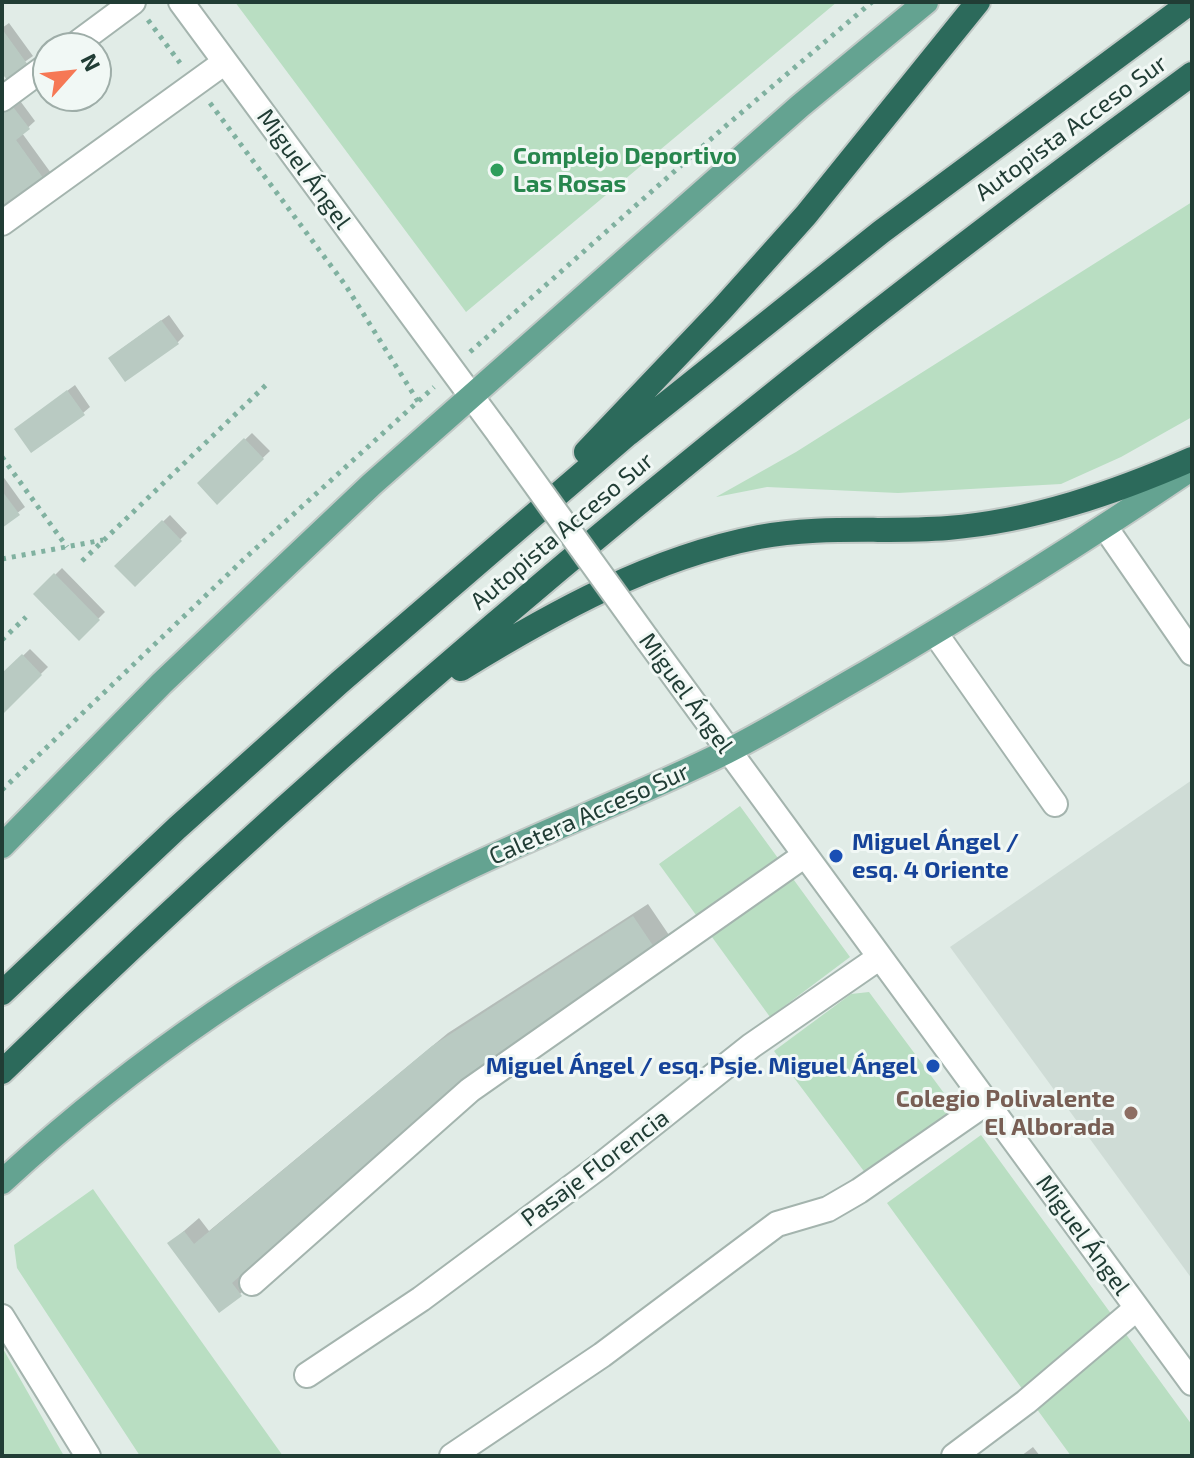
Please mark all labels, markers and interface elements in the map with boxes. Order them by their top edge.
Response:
north arrow [32,32,112,112]
text: N [76,49,107,75]
street label: Autopista Acceso Sur [970,49,1172,207]
street label: Miguel Ángel [251,103,357,235]
place label: Complejo Deportivo Las Rosas [513,142,737,198]
marker: Complejo Deportivo Las Rosas [488,161,506,179]
street label: Autopista Acceso Sur [465,446,659,616]
street label: Miguel Ángel [633,627,739,759]
street label: Caletera Acceso Sur [485,757,693,871]
place label: Miguel Ángel / esq. 4 Oriente [852,828,1019,884]
marker: Miguel Ángel / esq. 4 Oriente [827,847,845,865]
place label: Miguel Ángel / esq. Psje. Miguel Ángel [486,1052,917,1080]
marker: Miguel Ángel / esq. Psje. Miguel Ángel [924,1057,942,1075]
place label: Colegio Polivalente El Alborada [896,1085,1115,1141]
street label: Pasaje Florencia [515,1103,675,1233]
marker: Colegio Polivalente El Alborada [1122,1104,1140,1122]
street label: Miguel Ángel [1030,1169,1136,1301]

